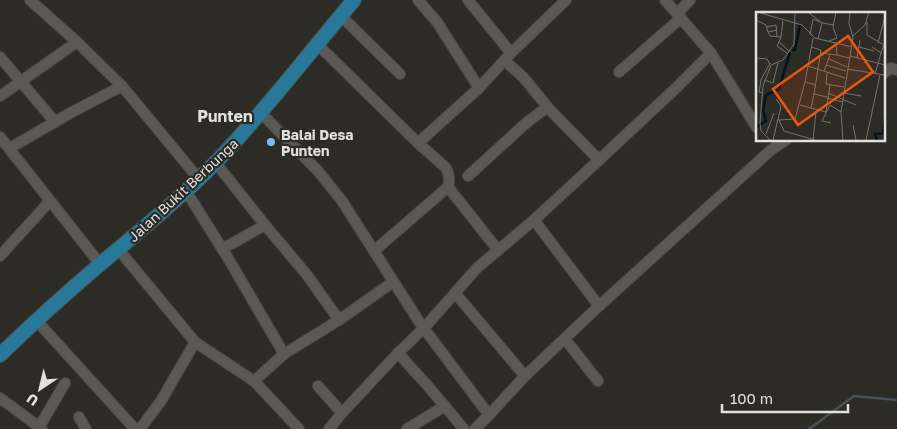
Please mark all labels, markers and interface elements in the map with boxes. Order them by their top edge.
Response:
inset map [756,12,884,141]
district label: Punten [197,106,253,126]
place label: Balai Desa Punten [281,126,353,159]
street label: Jalan Bukit Berbunga [125,135,241,245]
marker: Balai Desa Punten [265,136,277,148]
north arrow [15,364,65,414]
scale bar [722,382,848,414]
text: 100 m [730,389,773,407]
text: U [23,390,41,410]

